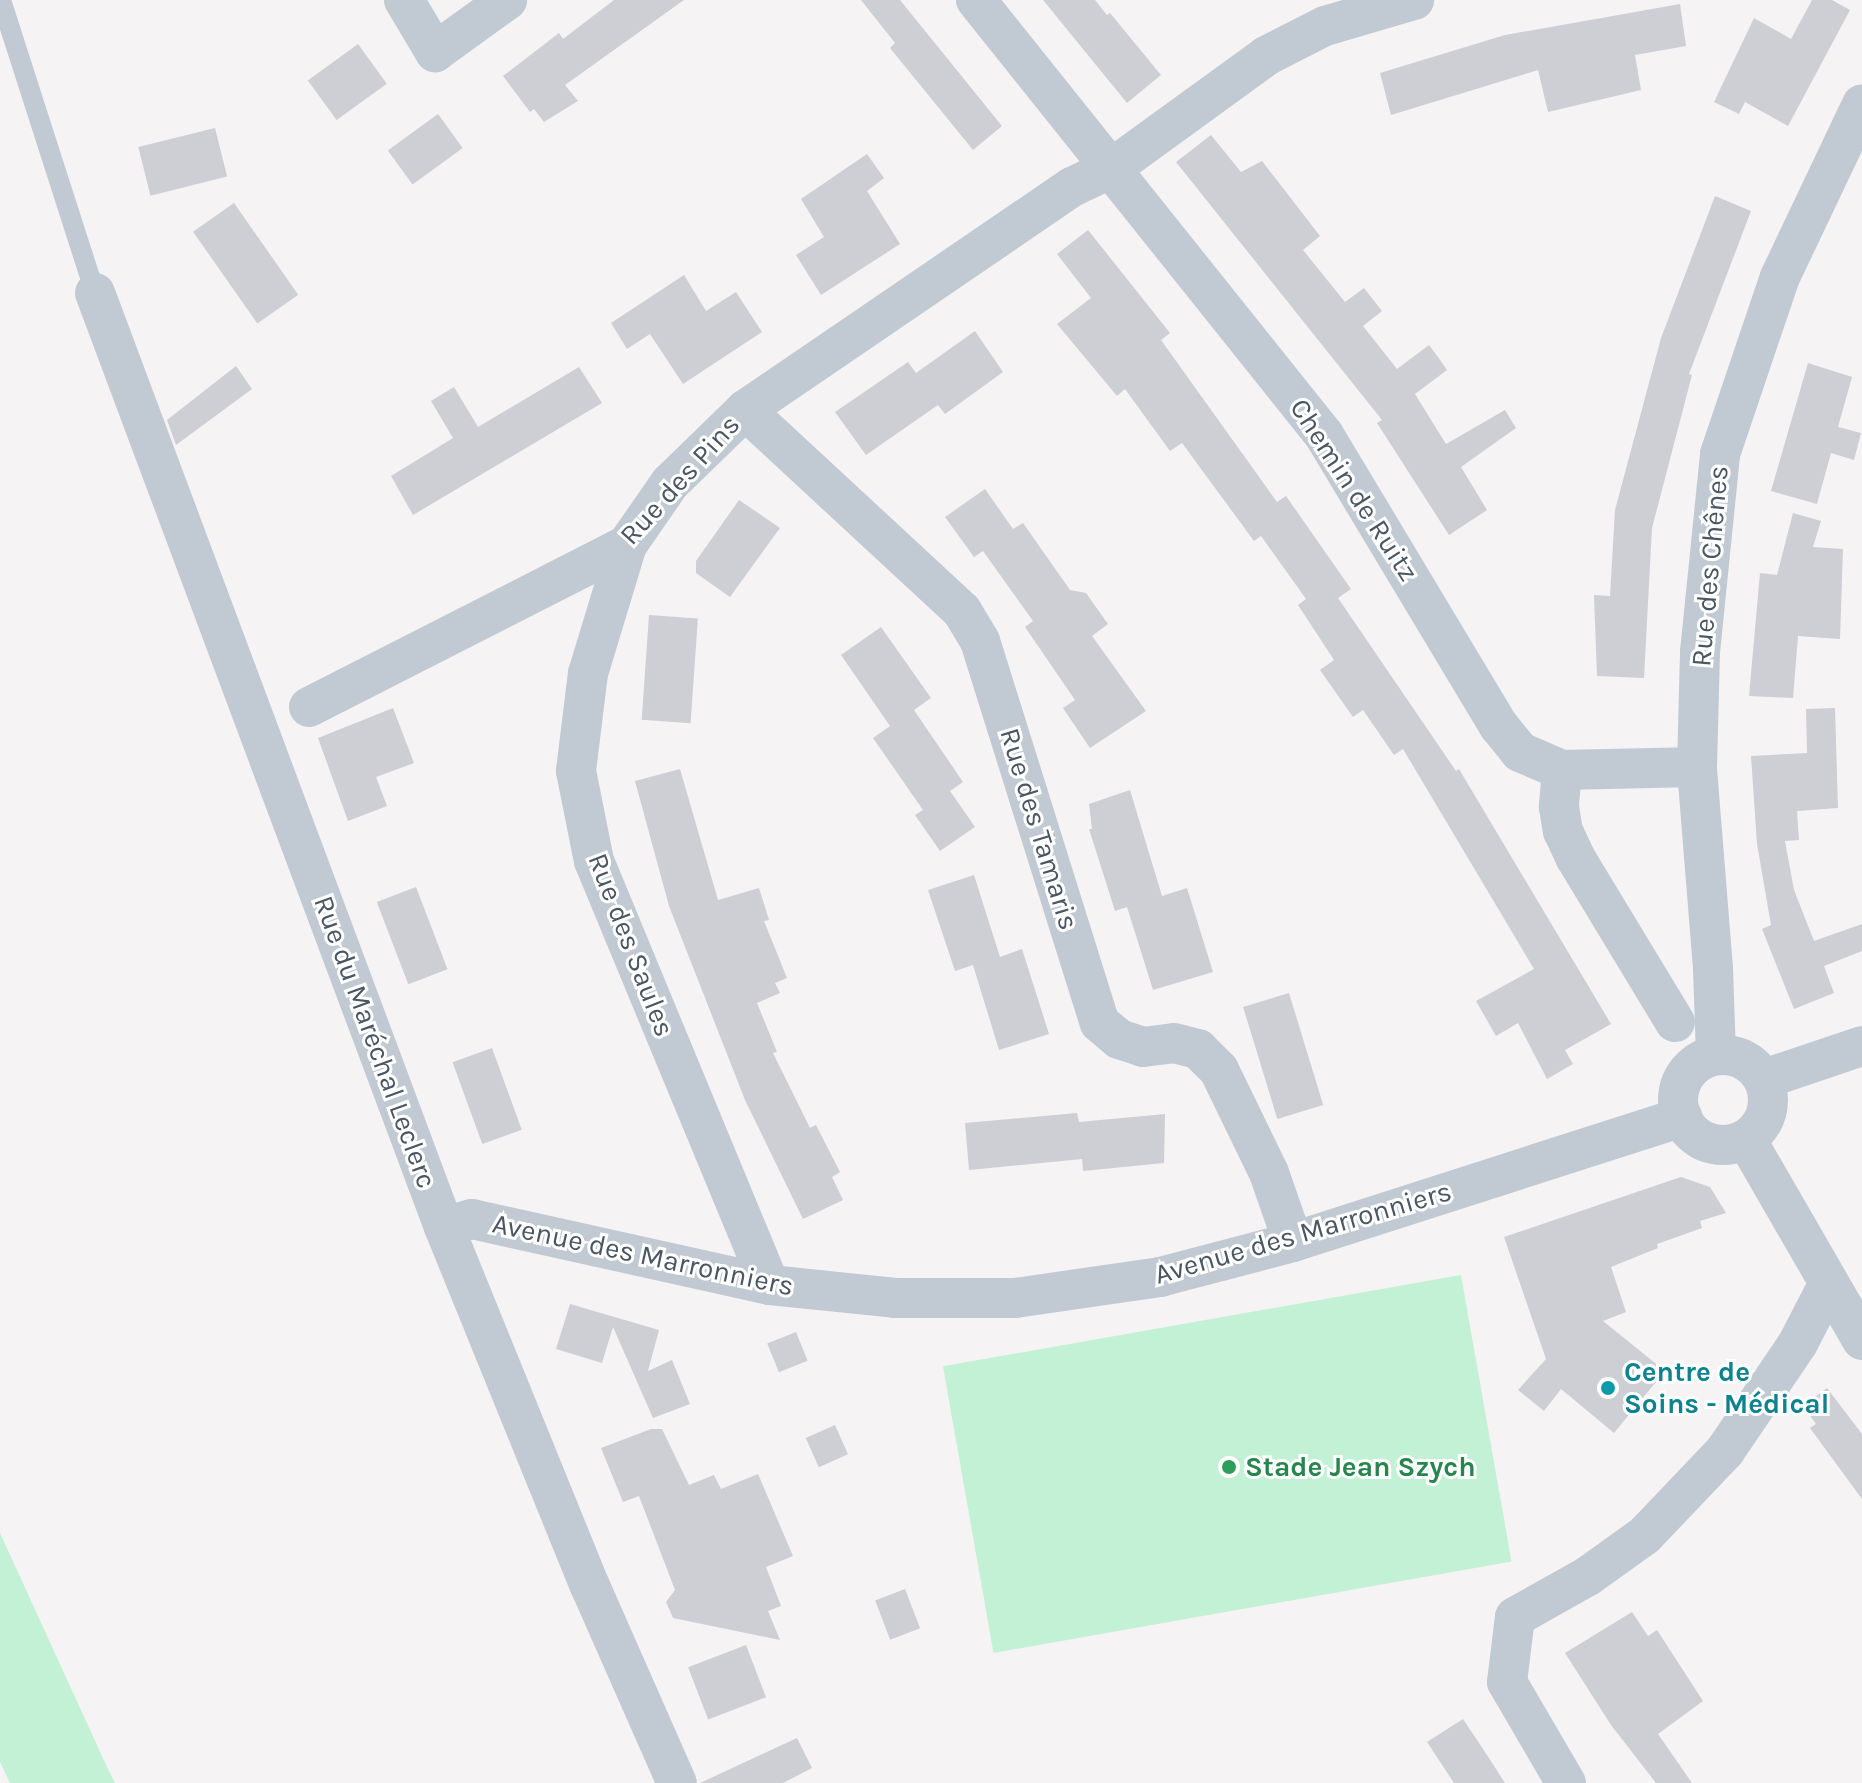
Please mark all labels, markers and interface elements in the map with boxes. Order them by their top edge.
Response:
street label: Chemin de Ruitz [1283,393,1425,587]
street label: Rue des Pins [613,408,747,552]
street label: Rue des Chênes [1684,464,1736,668]
street label: Rue des Tamaris [992,724,1086,934]
street label: Rue des Saules [581,849,681,1041]
street label: Rue du Maréchal Leclerc [306,891,444,1193]
street label: Avenue des Marronniers [1151,1175,1455,1291]
street label: Avenue des Marronniers [489,1207,797,1303]
place label: Centre de Soins - Médical [1624,1355,1829,1421]
marker: Centre de Soins - Médical [1599,1379,1617,1397]
place label: Stade Jean Szych [1245,1450,1476,1484]
marker: Stade Jean Szych [1220,1458,1238,1476]

